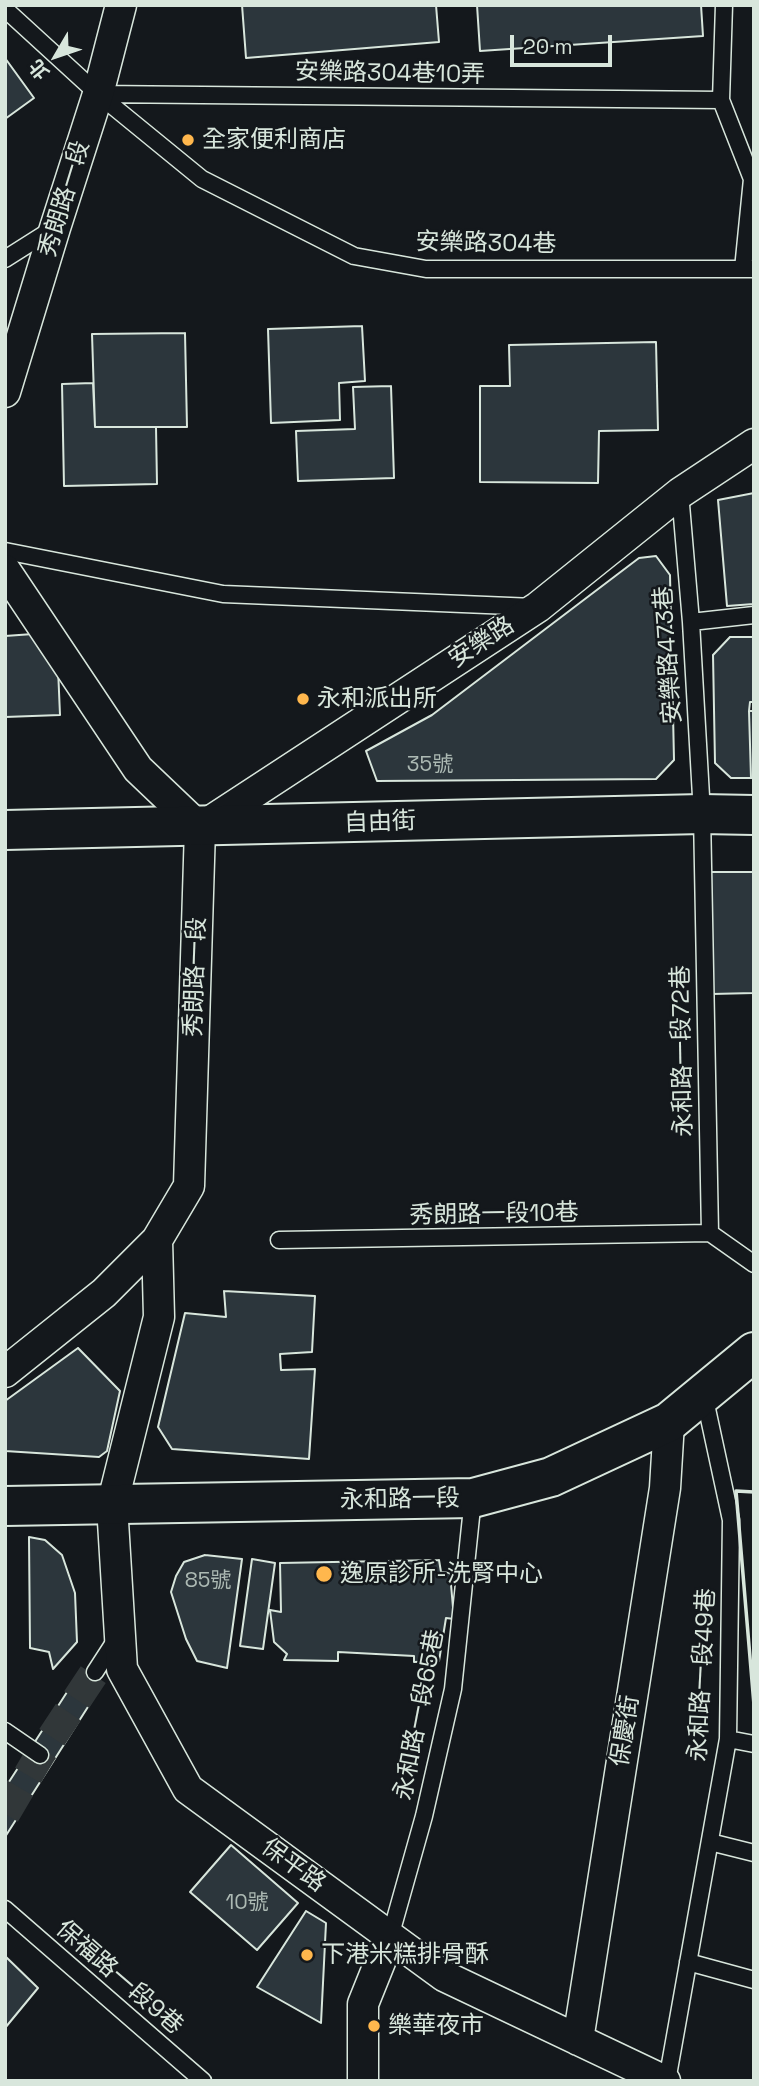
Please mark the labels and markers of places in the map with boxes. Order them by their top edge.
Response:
place label: 全家便利商店 [202,126,346,154]
marker: 全家便利商店 [180,132,196,148]
place label: 永和派出所 [317,685,437,713]
marker: 永和派出所 [295,691,311,707]
place label: 逸原診所-洗腎中心 [340,1560,543,1588]
marker: 逸原診所-洗腎中心 [314,1564,334,1584]
place label: 下港米糕排骨酥 [321,1941,489,1969]
marker: 下港米糕排骨酥 [299,1947,315,1963]
place label: 樂華夜市 [388,2012,484,2040]
marker: 樂華夜市 [366,2018,382,2034]

